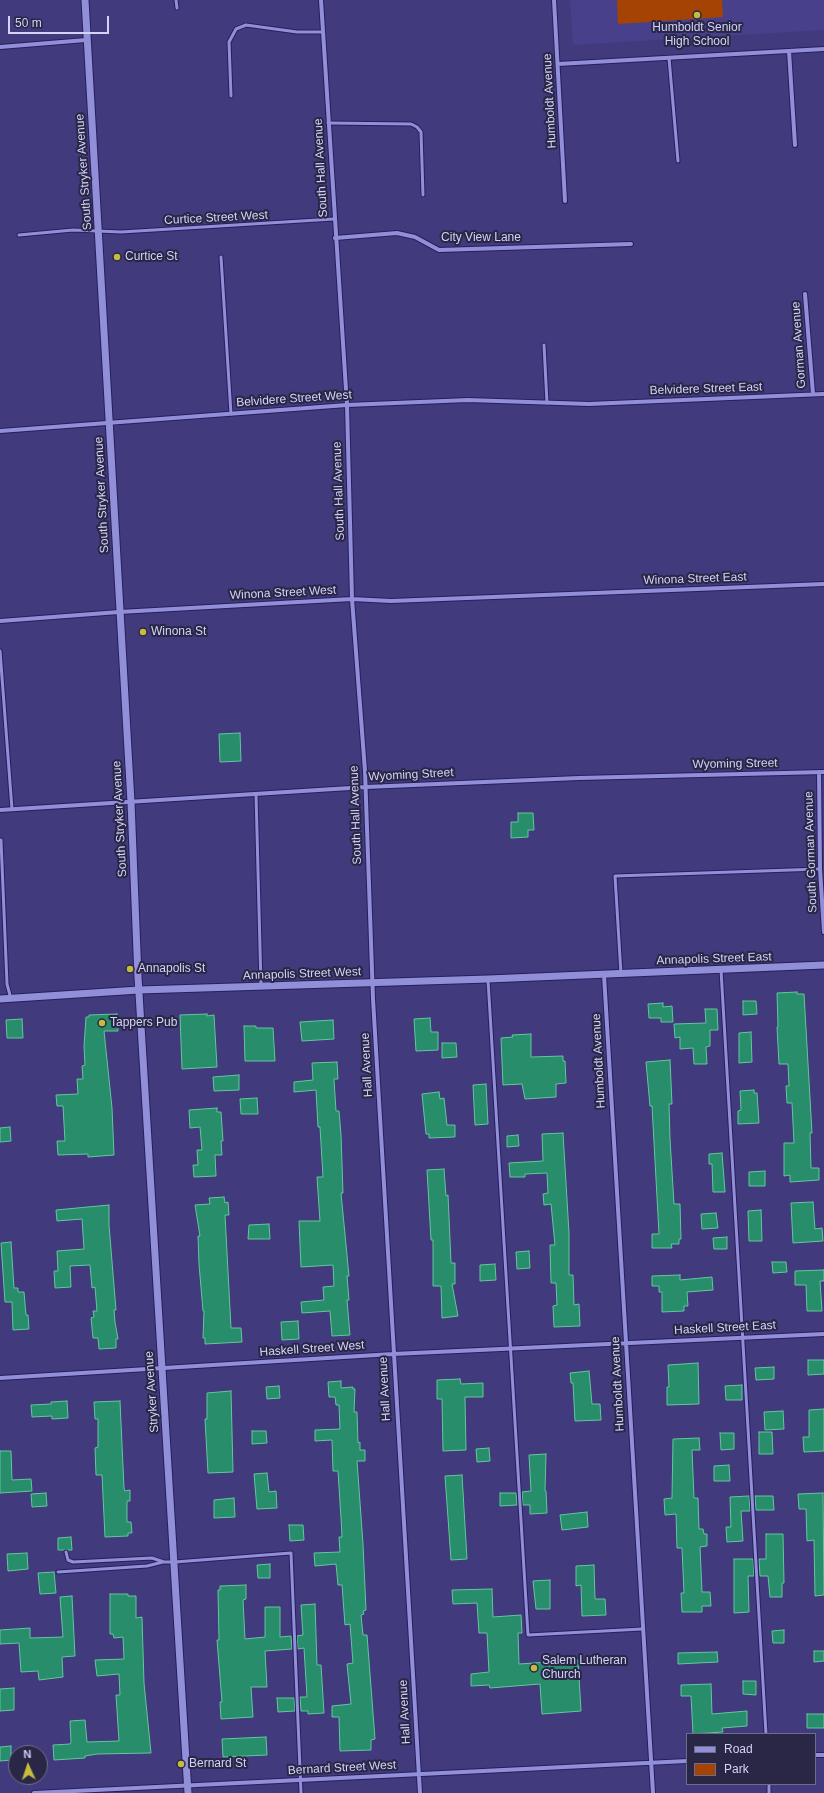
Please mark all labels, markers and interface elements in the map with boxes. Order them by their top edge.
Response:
scale bar [10,8,111,34]
marker: Humboldt Senior High School [692,10,702,20]
text: 50 m [15,16,42,30]
place label: Humboldt Senior High School [652,21,742,49]
street label: Humboldt Avenue [540,53,560,149]
street label: South Stryker Avenue [73,113,95,231]
street label: South Hall Avenue [311,118,331,218]
street label: Curtice Street West [164,208,268,228]
street label: City View Lane [441,231,521,245]
place label: Curtice St [125,250,178,264]
marker: Curtice St [112,252,122,262]
street label: Gorman Avenue [789,301,809,389]
street label: Belvidere Street East [649,380,763,398]
street label: Belvidere Street West [236,388,352,410]
street label: South Stryker Avenue [92,436,112,554]
street label: South Hall Avenue [330,441,348,541]
street label: Winona Street East [643,570,747,588]
street label: Winona Street West [229,583,337,603]
place label: Winona St [151,625,206,639]
marker: Winona St [138,627,148,637]
street label: Wyoming Street [692,756,778,772]
street label: South Stryker Avenue [110,760,130,878]
street label: South Hall Avenue [347,765,365,865]
street label: Wyoming Street [368,766,454,784]
street label: South Gorman Avenue [802,791,820,913]
street label: Annapolis Street East [656,950,772,968]
place label: Annapolis St [138,962,205,976]
marker: Annapolis St [125,964,135,974]
street label: Annapolis Street West [243,965,361,983]
street label: Humboldt Avenue [589,1013,609,1109]
place label: Tappers Pub [110,1016,177,1030]
marker: Tappers Pub [97,1018,107,1028]
street label: Hall Avenue [358,1032,376,1098]
street label: Haskell Street East [674,1318,776,1338]
street label: Humboldt Avenue [608,1336,628,1432]
street label: Haskell Street West [259,1338,365,1360]
street label: Stryker Avenue [142,1351,162,1433]
street label: Hall Avenue [376,1356,394,1422]
place label: Salem Lutheran Church [542,1654,627,1682]
marker: Salem Lutheran Church [529,1663,539,1673]
street label: Hall Avenue [396,1679,414,1745]
legend [686,1733,816,1785]
text: Road [724,1742,753,1756]
north arrow [8,1745,48,1785]
text: N [23,1748,32,1760]
place label: Bernard St [189,1757,246,1771]
street label: Bernard Street West [287,1758,397,1778]
marker: Bernard St [176,1759,186,1769]
text: Park [724,1762,749,1776]

